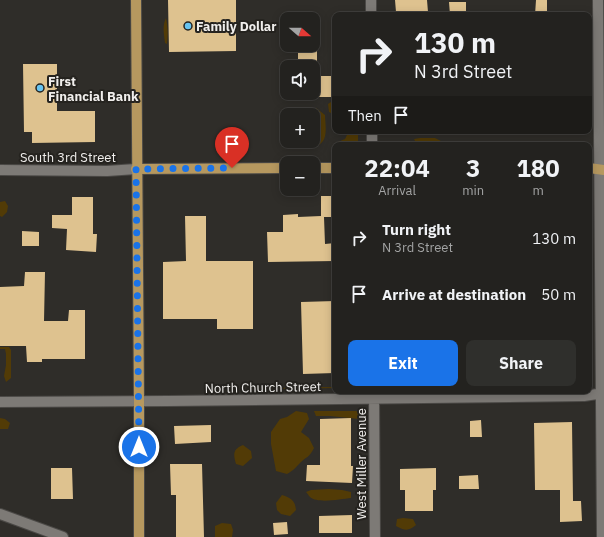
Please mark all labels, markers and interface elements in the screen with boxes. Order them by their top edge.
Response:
north arrow [280,12,320,52]
map controls [280,12,320,196]
place label: Family Dollar [196,18,277,35]
marker: Family Dollar [183,21,193,31]
text: 130 m [414,24,496,61]
icon: right [348,28,400,80]
button: sound [280,60,320,100]
text: N 3rd Street [414,60,512,83]
place label: First Financial Bank [48,73,139,105]
marker: First Financial Bank [35,83,45,93]
icon: arrive [390,104,412,126]
text: Then [348,106,382,125]
button: + [280,108,320,148]
pin [215,127,249,168]
icon: arrive [221,133,243,155]
street label: South 3rd Street [20,149,116,166]
text: 22:04 [364,152,430,184]
text: 3 [466,152,480,184]
text: 180 [516,152,560,184]
button: − [280,156,320,196]
text: Arrival [378,182,416,199]
text: min [462,182,484,199]
text: m [532,182,544,199]
text: Turn right [382,220,451,239]
icon: right [348,227,370,249]
text: 130 m [532,229,576,248]
text: N 3rd Street [382,239,453,256]
icon: arrive [348,283,370,305]
text: Arrive at destination [382,285,526,304]
text: 50 m [541,285,576,304]
button: Exit [348,340,458,386]
button: Share [466,340,576,386]
street label: North Church Street [205,378,321,397]
street label: West Miller Avenue [353,408,370,520]
position arrow [118,426,160,468]

